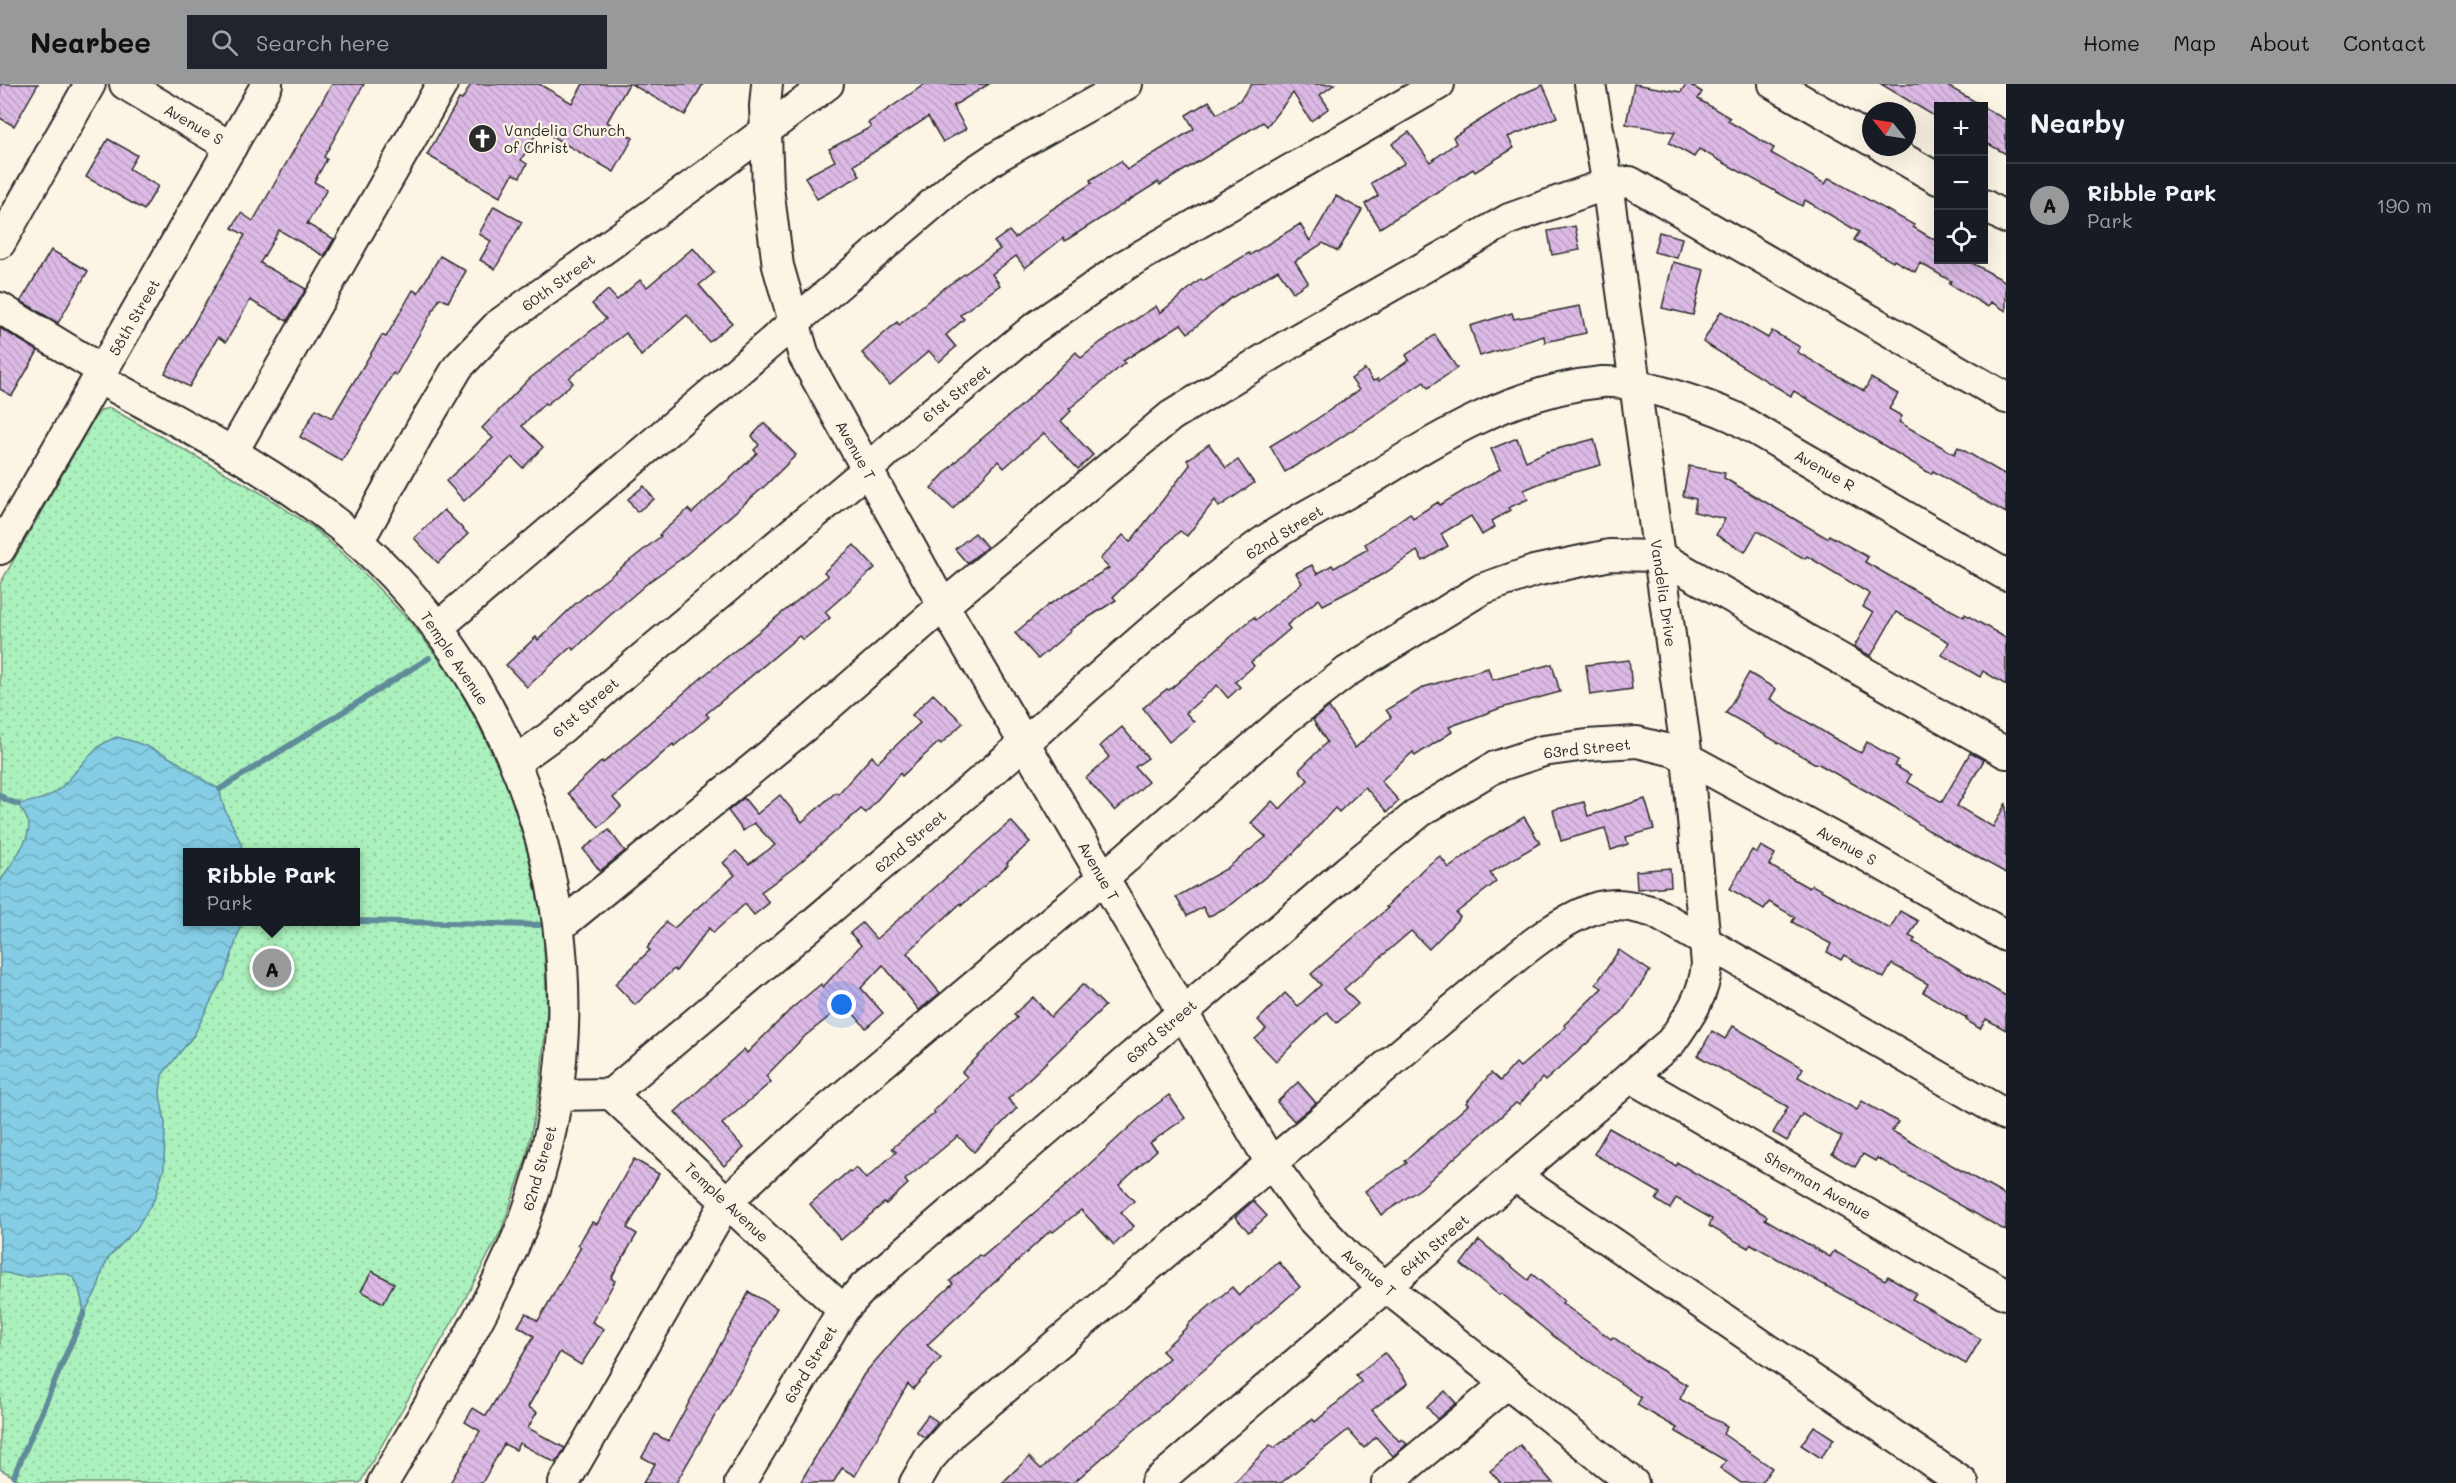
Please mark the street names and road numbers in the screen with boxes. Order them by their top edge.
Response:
street label: Avenue S [161,99,227,149]
street label: 60th Street [517,249,599,315]
street label: 58th Street [104,275,164,359]
street label: 61st Street [918,359,994,427]
street label: Avenue T [831,417,881,483]
street label: Avenue R [1791,445,1859,495]
street label: 62nd Street [1241,500,1327,564]
street label: Vandelia Drive [1647,538,1681,648]
street label: Temple Avenue [416,607,494,709]
street label: 61st Street [547,672,623,742]
street label: 63rd Street [1542,733,1632,763]
street label: 62nd Street [870,805,950,877]
street label: Avenue S [1814,820,1880,870]
street label: Avenue T [1074,838,1124,904]
street label: 63rd Street [1121,995,1201,1067]
street label: 62nd Street [517,1123,561,1213]
street label: Sherman Avenue [1761,1146,1875,1224]
street label: Temple Avenue [680,1158,774,1246]
street label: 64th Street [1395,1209,1473,1281]
street label: Avenue T [1338,1243,1400,1301]
street label: 63rd Street [779,1321,841,1407]

